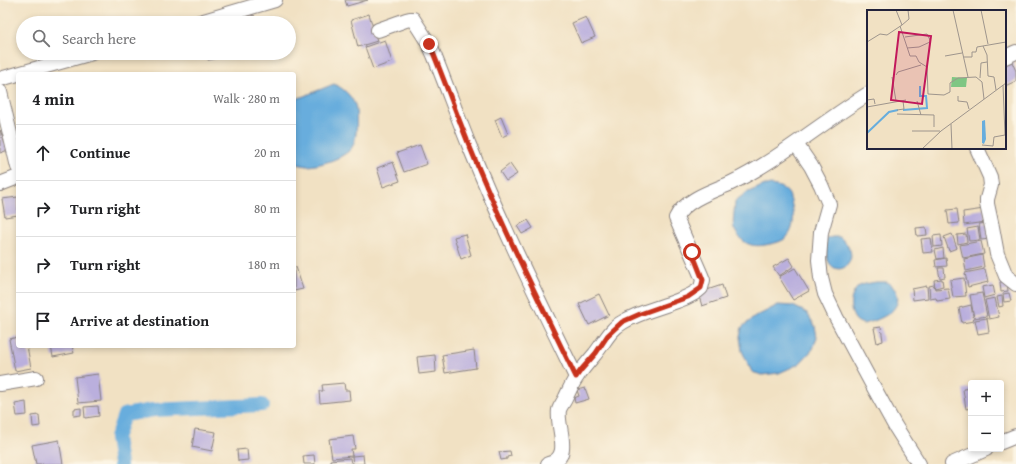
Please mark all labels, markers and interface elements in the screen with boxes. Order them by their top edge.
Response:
inset map [867,10,1006,149]
search box [16,16,296,60]
icon: search [30,27,52,49]
text: Search here [62,28,136,49]
route end [420,35,438,53]
text: 4 min [32,86,74,111]
text: Walk · 280 m [213,89,280,108]
icon: ahead [32,142,54,164]
text: Continue [70,142,131,163]
text: 20 m [254,143,280,162]
icon: right [32,198,54,220]
text: Turn right [70,198,141,219]
text: 80 m [254,199,280,218]
route start [683,243,701,261]
icon: right [32,254,54,276]
text: Turn right [70,254,141,275]
text: 180 m [248,255,280,274]
icon: arrive [32,310,54,332]
text: Arrive at destination [70,310,209,331]
map controls [968,380,1004,452]
button: + [968,380,1004,416]
button: − [968,416,1004,452]

